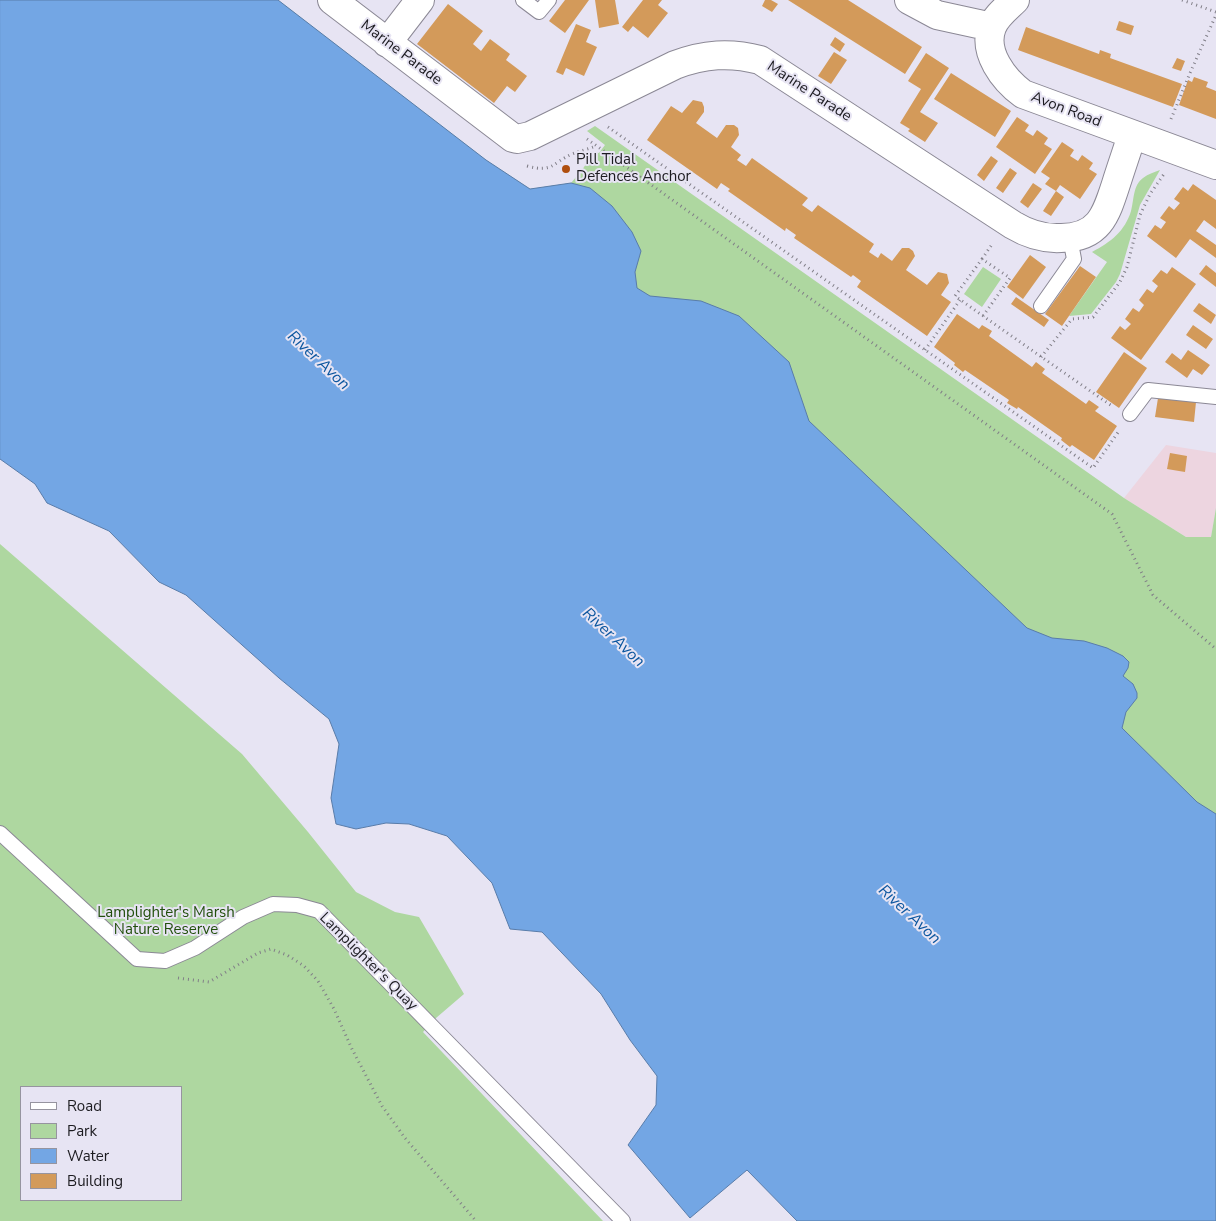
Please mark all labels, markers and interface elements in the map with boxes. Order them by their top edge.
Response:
street label: Marine Parade [357,17,445,89]
street label: Marine Parade [763,58,855,126]
street label: Avon Road [1028,88,1104,132]
place label: Pill Tidal Defences Anchor [576,151,691,186]
marker: Pill Tidal Defences Anchor [560,163,572,175]
water label: River Avon [283,327,353,395]
water label: River Avon [578,604,648,672]
water label: River Avon [874,881,944,949]
park label: Lamplighter's Marsh Nature Reserve [97,904,235,939]
street label: Lamplighter's Quay [315,909,421,1015]
legend [20,1086,182,1201]
text: Road [67,1096,102,1116]
text: Park [67,1121,97,1141]
text: Water [67,1146,109,1166]
text: Building [67,1171,123,1191]

